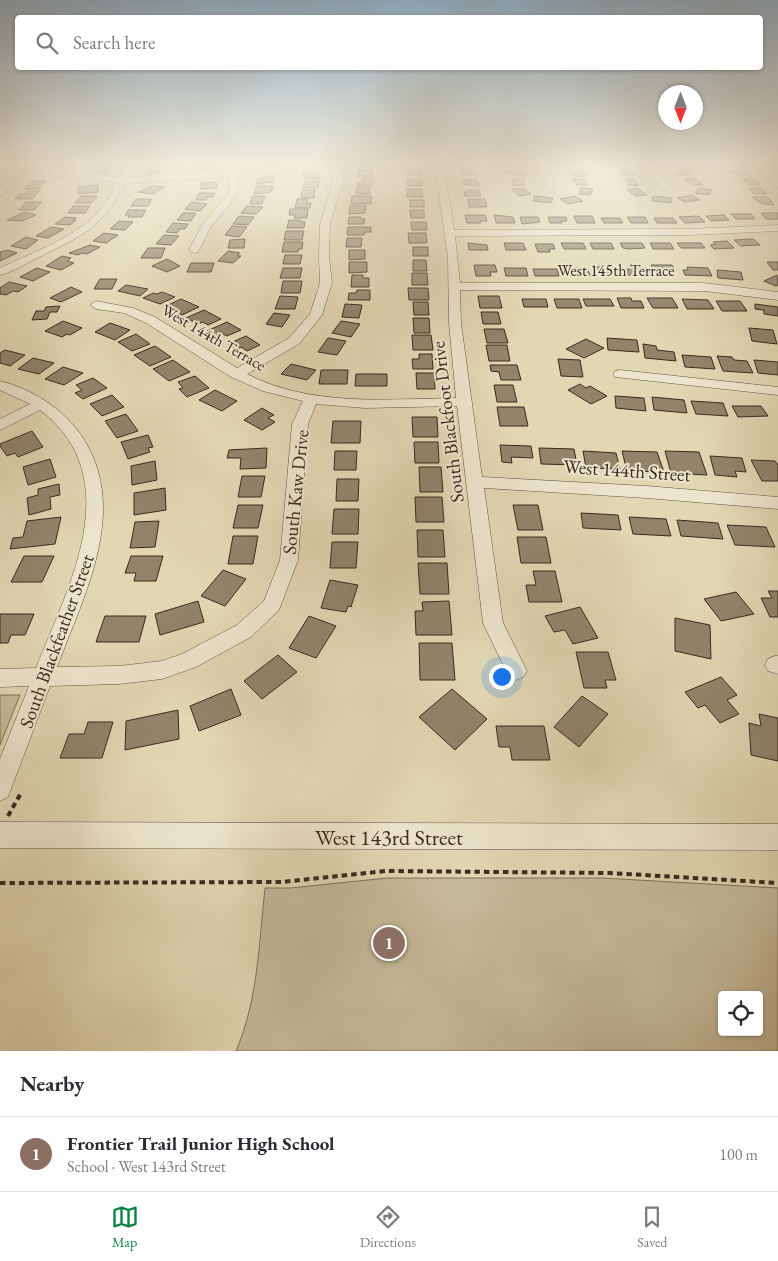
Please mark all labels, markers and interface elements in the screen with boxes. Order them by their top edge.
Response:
search box [15,15,763,70]
icon: search [33,29,61,57]
text: Search here [73,30,155,55]
north arrow [658,85,703,130]
street label: West 145th Terrace [558,260,674,281]
street label: West 144th Terrace [158,299,270,376]
street label: South Blackfoot Drive [425,340,470,504]
street label: South Kaw Drive [277,428,314,556]
street label: West 144th Street [563,454,691,487]
street label: South Blackfeather Street [13,551,100,732]
your location [489,664,515,690]
street label: West 143rd Street [315,823,463,852]
pin: 1 [373,924,405,962]
map controls [718,991,763,1036]
button: locate [718,991,763,1036]
text: Nearby [20,1070,84,1097]
text: Frontier Trail Junior High School [67,1131,335,1156]
text: 1 [32,1144,40,1165]
text: 100 m [719,1144,758,1165]
text: School · West 143rd Street [67,1156,226,1177]
tab: Map [111,1203,139,1251]
tab: Directions [360,1203,416,1251]
tab: Saved [637,1203,667,1251]

